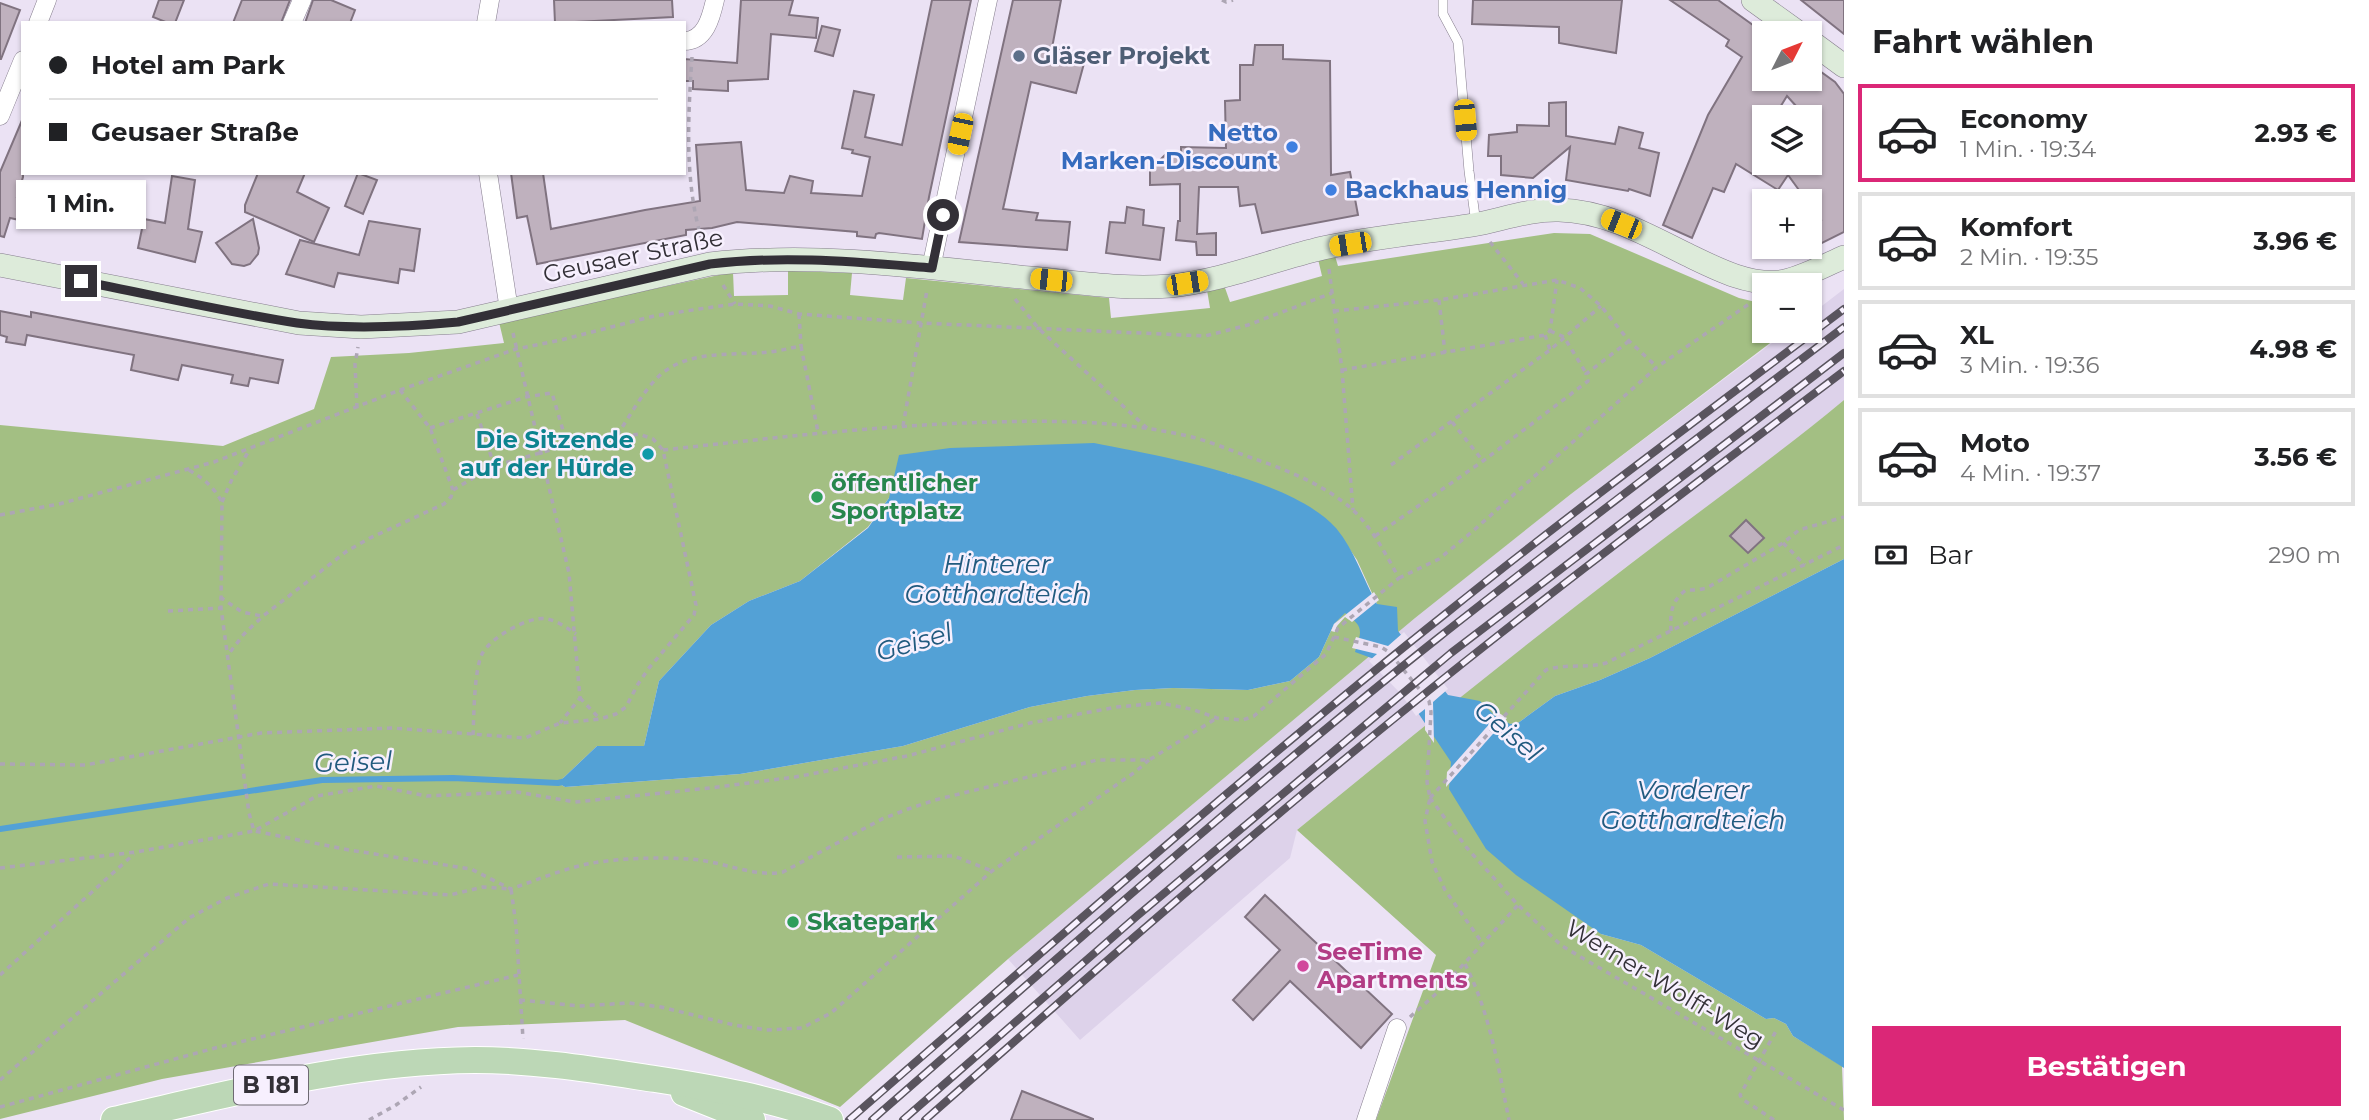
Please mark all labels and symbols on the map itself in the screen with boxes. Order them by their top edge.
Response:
north arrow [1752,21,1822,91]
place label: Gläser Projekt [1033,41,1211,70]
marker: Gläser Projekt [1011,48,1027,64]
car [1453,98,1478,142]
car [946,111,975,157]
place label: Netto Marken-Discount [1061,118,1279,175]
marker: Netto Marken-Discount [1284,139,1300,155]
place label: Backhaus Hennig [1345,175,1567,204]
callout: 1 Min. [16,180,146,229]
marker: Backhaus Hennig [1323,182,1339,198]
route start [927,199,959,231]
car [1598,206,1645,242]
street label: Geusaer Straße [540,222,726,289]
car [1328,230,1373,258]
route end [65,265,97,297]
car [1030,267,1073,293]
car [1165,269,1210,297]
place label: Die Sitzende auf der Hürde [460,425,634,482]
marker: Die Sitzende auf der Hürde [640,446,656,462]
place label: öffentlicher Sportplatz [831,468,978,525]
marker: öffentlicher Sportplatz [809,489,825,505]
water label: Hinterer Gotthardteich [905,548,1089,610]
water label: Geisel [872,616,956,668]
water label: Geisel [1468,694,1548,768]
water label: Geisel [313,745,393,779]
water label: Vorderer Gotthardteich [1601,774,1785,836]
place label: Skatepark [807,907,935,936]
street label: Werner-Wolff-Weg [1561,913,1770,1054]
marker: Skatepark [785,914,801,930]
place label: SeeTime Apartments [1316,937,1468,994]
marker: SeeTime Apartments [1295,958,1311,974]
road number: B 181 [234,1066,308,1104]

